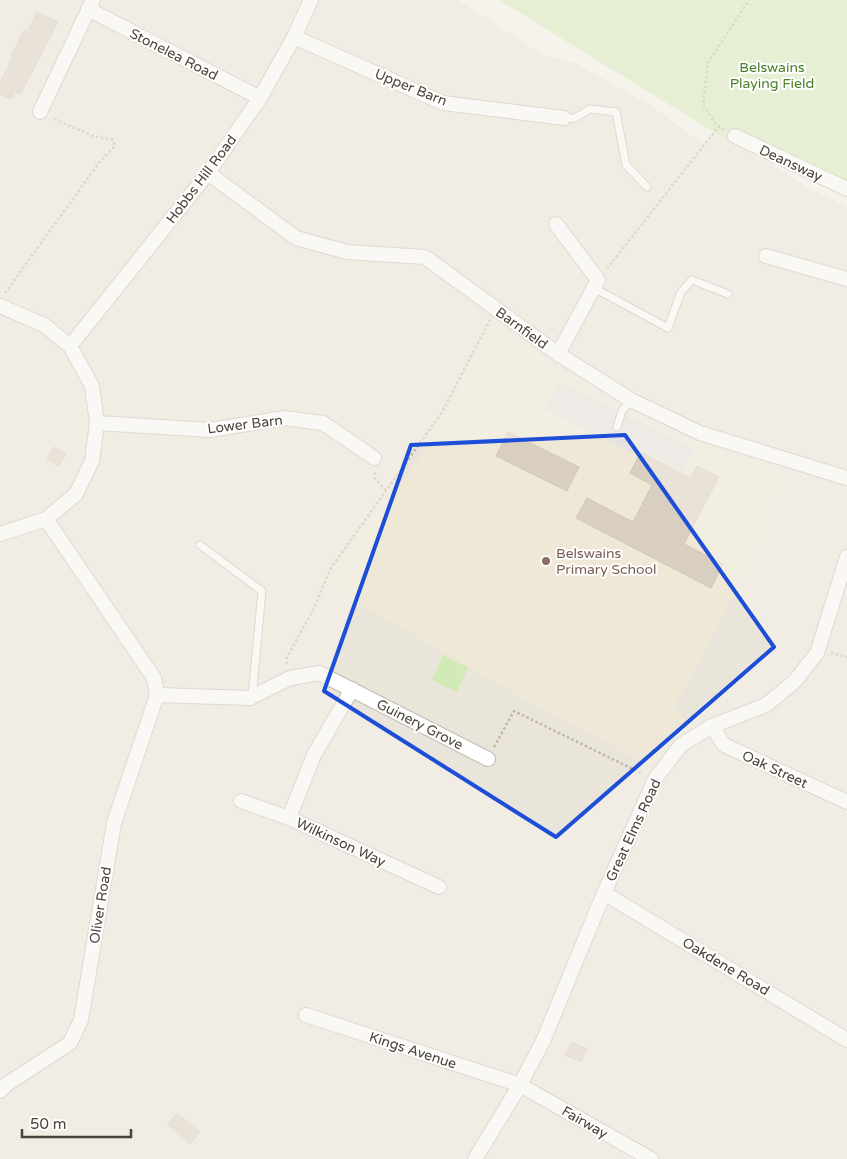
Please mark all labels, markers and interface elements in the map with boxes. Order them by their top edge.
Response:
street label: Stonelea Road [127,25,221,84]
park label: Belswains Playing Field [730,59,814,92]
street label: Upper Barn [372,65,449,110]
street label: Hobbs Hill Road [163,132,240,227]
street label: Deansway [757,141,825,186]
street label: Barnfield [492,304,551,353]
street label: Lower Barn [206,411,284,438]
place label: Belswains Primary School [556,545,657,578]
marker: Belswains Primary School [540,555,552,567]
street label: Guinery Grove [374,695,466,754]
street label: Oak Street [739,747,811,792]
street label: Great Elms Road [602,776,665,884]
street label: Wilkinson Way [293,814,389,871]
street label: Oliver Road [86,865,115,945]
street label: Oakdene Road [679,934,772,999]
street label: Kings Avenue [367,1028,459,1073]
street label: Fairway [559,1102,611,1143]
scale bar [22,1106,131,1138]
text: 50 m [30,1115,67,1133]

